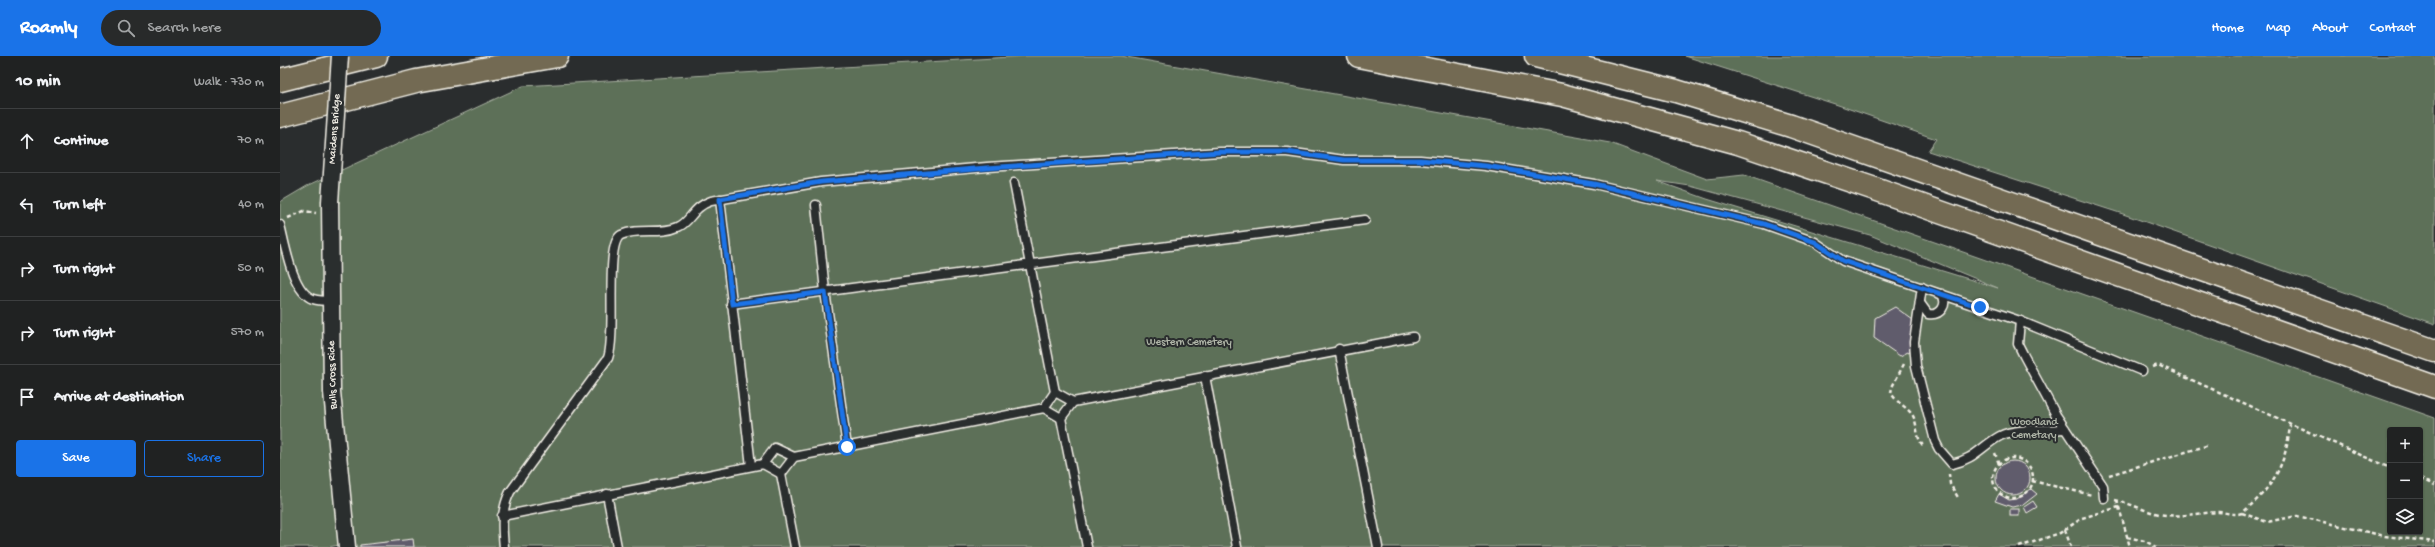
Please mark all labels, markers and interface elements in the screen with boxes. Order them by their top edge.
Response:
search box [101,10,381,46]
text: Roamly [20,17,77,40]
icon: search [115,17,137,39]
text: Search here [147,19,221,37]
text: Home [2212,20,2244,37]
text: Map [2266,20,2290,37]
text: About [2312,20,2348,37]
text: Contact [2370,20,2415,37]
text: 10 min [16,72,60,92]
text: Walk · 730 m [194,75,264,90]
street label: Maidens Bridge [327,93,343,165]
icon: ahead [16,130,38,152]
text: Continue [54,132,108,150]
text: 70 m [238,133,264,148]
icon: left [16,194,38,216]
text: Turn left [54,196,105,214]
text: 40 m [238,197,264,212]
icon: right [16,258,38,280]
text: Turn right [54,260,114,278]
text: 50 m [237,261,264,276]
route end [1971,298,1989,316]
icon: right [16,322,38,344]
text: Turn right [54,324,114,342]
text: 570 m [231,325,264,340]
park label: Western Cemetery [1146,337,1232,349]
street label: Bulls Cross Ride [326,340,340,411]
icon: arrive [16,386,38,408]
text: Arrive at destination [54,388,184,406]
park label: Woodland Cemetary [2010,417,2059,442]
map controls [2387,427,2423,535]
button: + [2387,427,2423,463]
route start [838,438,856,456]
button: Save [16,440,136,477]
button: Share [144,440,264,477]
button: − [2387,463,2423,499]
button: layers [2387,499,2423,535]

